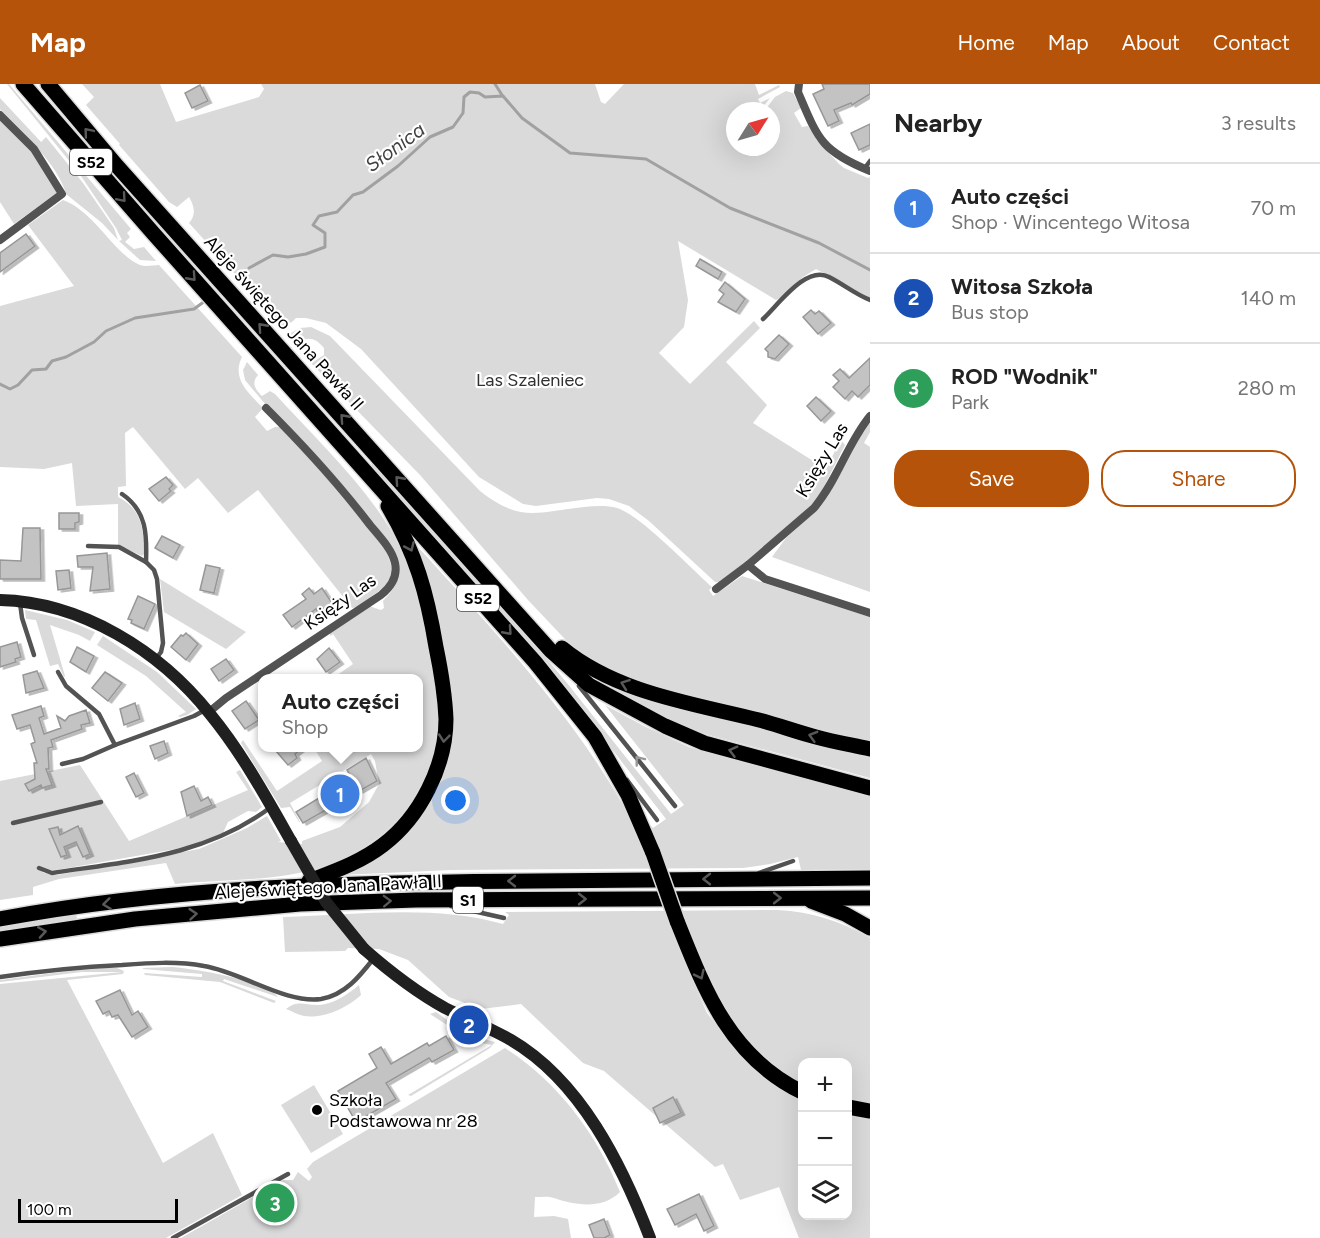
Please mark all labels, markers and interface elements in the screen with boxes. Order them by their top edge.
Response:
text: Map [30,25,86,59]
text: Home [958,30,1015,55]
text: Map [1048,30,1089,55]
text: About [1122,30,1180,55]
text: Contact [1213,30,1290,55]
north arrow [726,102,780,156]
text: Nearby [894,107,982,139]
text: 3 results [1221,111,1296,135]
water label: Słonica [360,117,430,177]
one-way arrow [84,128,95,139]
road number: S52 [70,149,112,175]
text: Auto części [951,183,1069,210]
one-way arrow [115,191,126,202]
text: 1 [909,196,918,220]
text: 70 m [1250,196,1296,220]
text: Shop · Wincentego Witosa [951,210,1190,234]
street label: Aleje świętego Jana Pawła II [200,231,368,415]
one-way arrow [185,270,196,281]
text: Witosa Szkoła [951,273,1093,300]
text: 2 [908,286,919,310]
text: 140 m [1241,286,1296,310]
text: Bus stop [951,300,1029,324]
one-way arrow [258,323,269,333]
text: ROD "Wodnik" [951,363,1098,390]
park label: Las Szaleniec [476,369,584,391]
text: 3 [908,376,919,400]
text: 280 m [1238,376,1296,400]
text: Park [951,390,989,414]
one-way arrow [340,414,351,425]
street label: Księży Las [791,419,853,501]
button: Save [894,450,1089,507]
button: Share [1101,450,1296,507]
one-way arrow [395,476,406,487]
one-way arrow [403,541,415,552]
street label: Księży Las [300,569,380,635]
road number: S52 [457,585,499,611]
one-way arrow [501,624,512,635]
popup [258,674,423,752]
one-way arrow [620,679,631,691]
text: Auto części [282,688,400,715]
text: Shop [282,715,328,739]
one-way arrow [808,731,819,743]
one-way arrow [438,733,451,742]
one-way arrow [728,745,738,758]
one-way arrow [635,755,646,766]
pin: 1 [320,772,360,816]
your location [441,786,470,815]
street label: Aleje świętego Jana Pawła II [214,870,442,904]
one-way arrow [702,873,711,885]
one-way arrow [507,875,516,887]
road number: S1 [453,887,483,913]
one-way arrow [773,892,782,904]
one-way arrow [578,893,587,905]
one-way arrow [383,895,392,908]
one-way arrow [103,897,112,909]
one-way arrow [188,908,197,921]
one-way arrow [37,927,47,939]
one-way arrow [692,969,704,980]
pin: 2 [450,1002,488,1048]
map controls [798,1058,852,1220]
button: + [798,1058,852,1112]
place label: Szkoła Podstawowa nr 28 [329,1089,478,1132]
marker: Szkoła Podstawowa nr 28 [310,1103,324,1117]
button: − [798,1112,852,1166]
button: layers [798,1166,852,1220]
pin: 3 [256,1180,294,1226]
scale bar [18,1196,178,1224]
text: 100 m [27,1200,72,1219]

